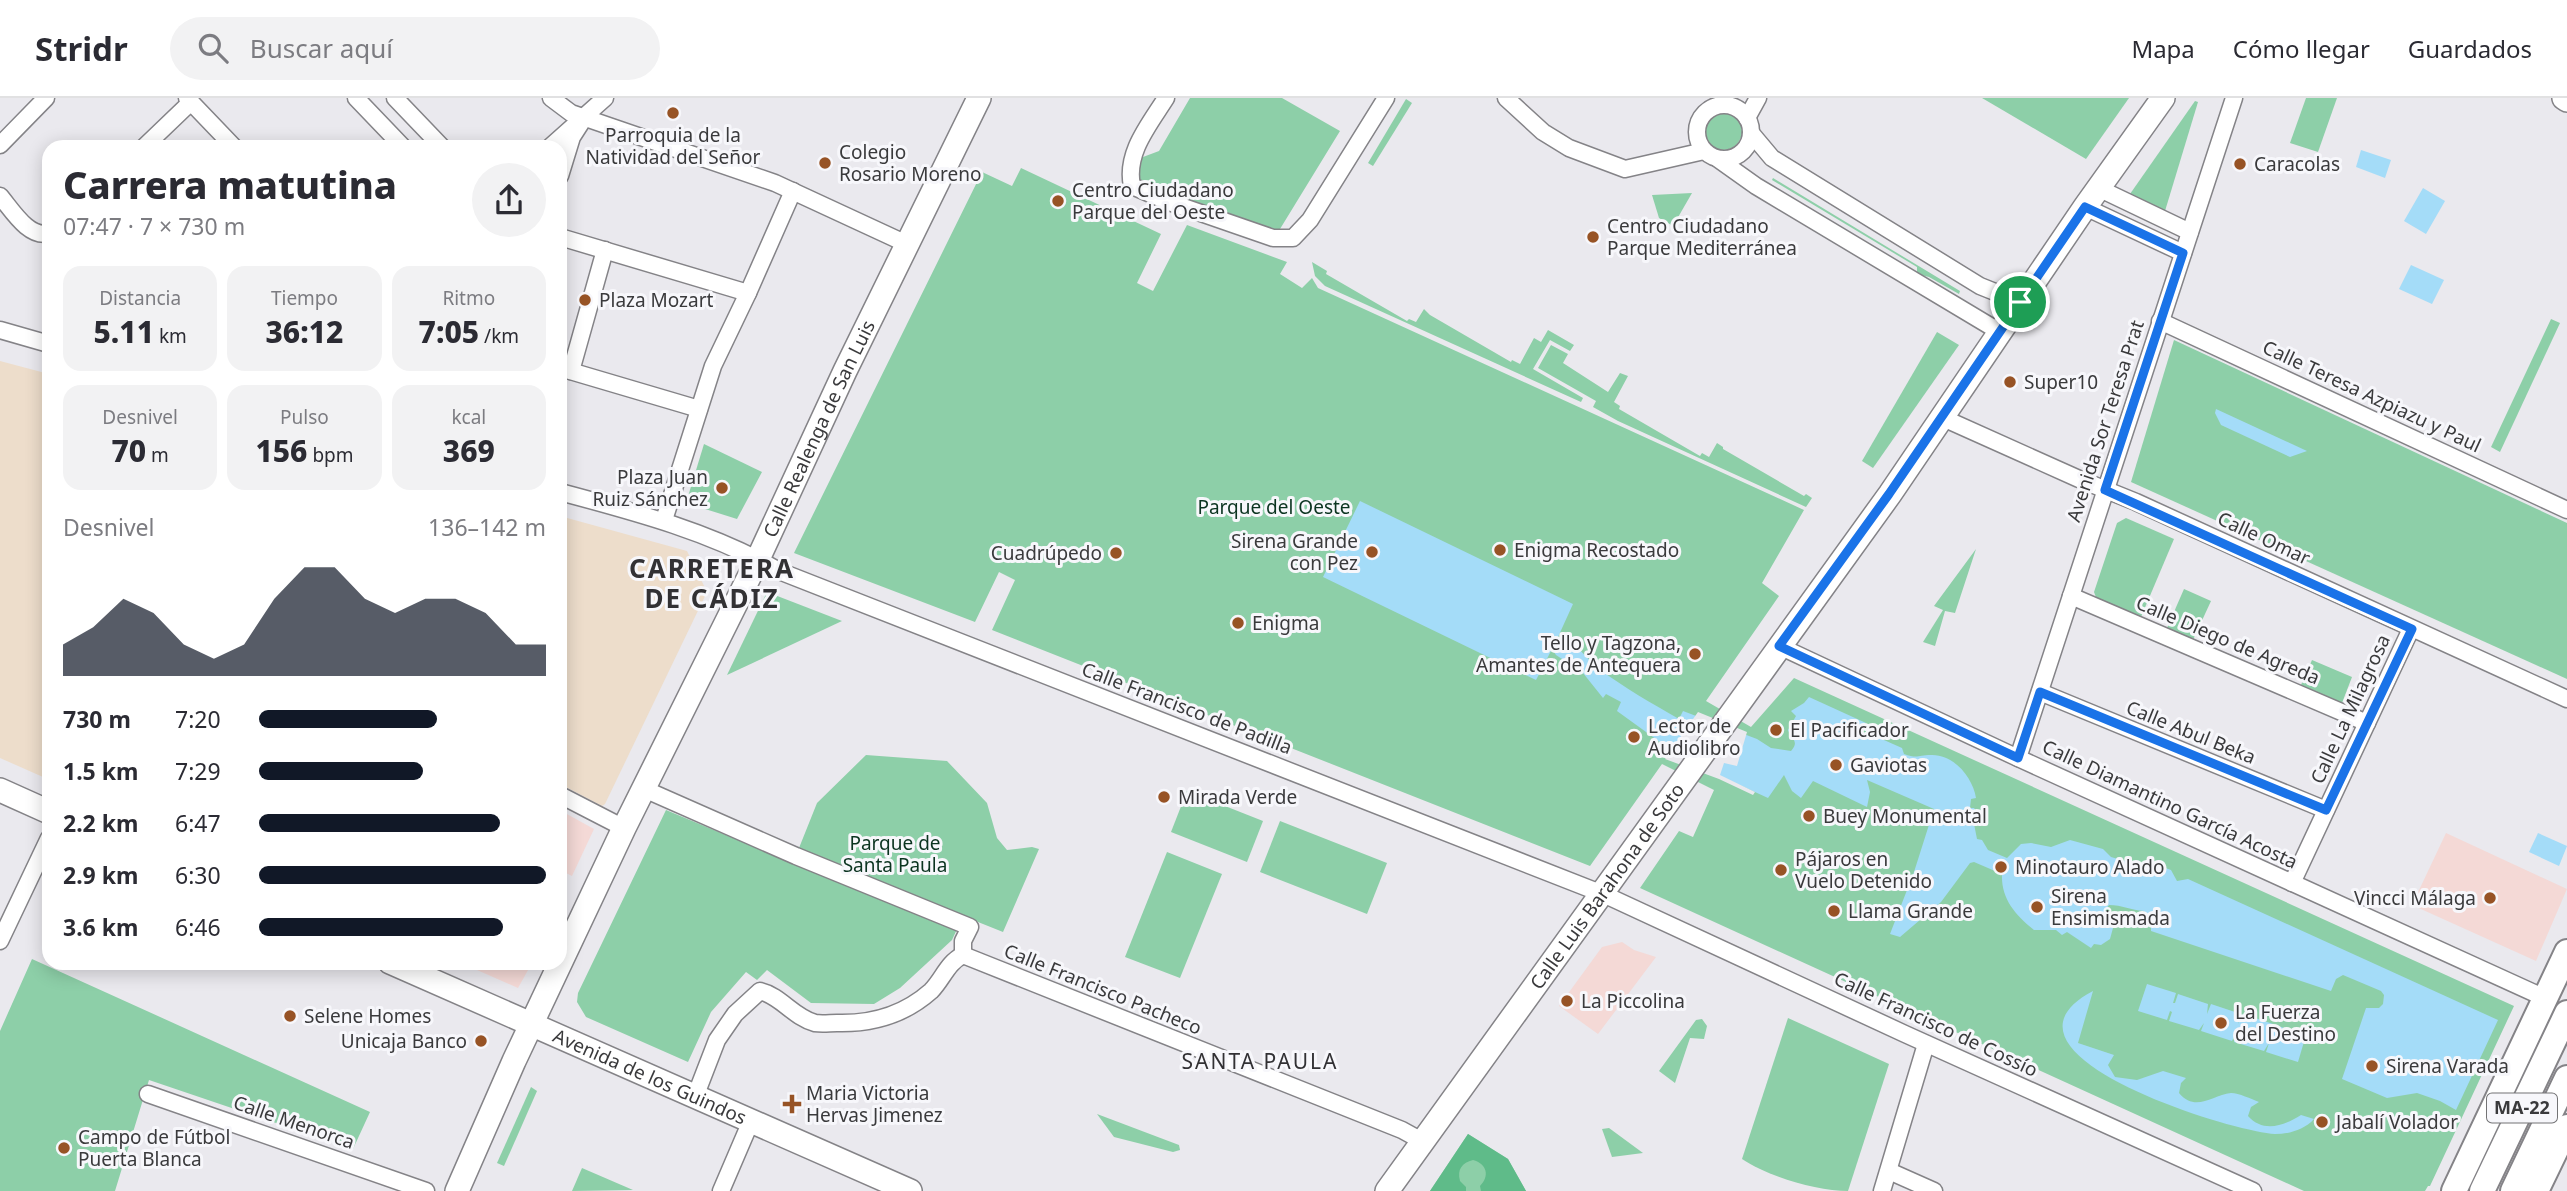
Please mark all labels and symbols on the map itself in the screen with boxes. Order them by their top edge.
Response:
marker: Parroquia de la Natividad del Señor [665,105,681,121]
place label: Parroquia de la Natividad del Señor [586,122,761,170]
place label: Colegio Rosario Moreno [839,139,981,187]
place label: Caracolas [2254,151,2340,177]
marker: Colegio Rosario Moreno [817,155,833,171]
marker: Caracolas [2232,156,2248,172]
place label: Centro Ciudadano Parque del Oeste [1072,177,1234,225]
marker: Centro Ciudadano Parque del Oeste [1050,193,1066,209]
place label: Centro Ciudadano Parque Mediterránea [1607,213,1797,261]
marker: Centro Ciudadano Parque Mediterránea [1585,229,1601,245]
pin [1990,272,2050,332]
place label: Plaza Mozart [599,287,714,313]
marker: Plaza Mozart [577,292,593,308]
street label: Calle Realenga de San Luis [757,316,881,541]
street label: Avenida Sor Teresa Prat [2060,317,2150,525]
street label: Calle Teresa Azpiazu y Paul [2259,334,2485,458]
place label: Super10 [2024,369,2098,395]
marker: Super10 [2002,374,2018,390]
place label: Plaza Juan Ruiz Sánchez [593,464,708,512]
marker: Plaza Juan Ruiz Sánchez [714,480,730,496]
park label: Parque del Oeste [1197,494,1351,520]
street label: Calle Omar [2214,505,2315,571]
place label: Sirena Grande con Pez [1231,528,1358,576]
place label: Enigma Recostado [1514,537,1679,563]
place label: Cuadrúpedo [991,540,1102,566]
marker: Enigma Recostado [1492,542,1508,558]
marker: Sirena Grande con Pez [1364,544,1380,560]
marker: Cuadrúpedo [1108,545,1124,561]
district label: CARRETERA DE CÁDIZ [629,550,795,616]
street label: Calle Diego de Agreda [2132,589,2324,691]
place label: Enigma [1252,610,1319,636]
marker: Enigma [1230,615,1246,631]
place label: Tello y Tagzona, Amantes de Antequera [1476,630,1681,678]
street label: Calle La Milagrosa [2304,630,2396,788]
marker: Tello y Tagzona, Amantes de Antequera [1687,646,1703,662]
street label: Calle Francisco de Padilla [1078,656,1296,760]
street label: Calle Abul Beka [2122,694,2260,770]
place label: Lector de Audiolibro [1648,713,1740,761]
place label: El Pacificador [1790,717,1909,743]
marker: El Pacificador [1768,722,1784,738]
marker: Lector de Audiolibro [1626,729,1642,745]
street label: Calle Diamantino García Acosta [2038,733,2302,875]
place label: Gaviotas [1850,752,1927,778]
marker: Gaviotas [1828,757,1844,773]
street label: Calle Luis Barahona de Soto [1524,778,1690,994]
place label: Mirada Verde [1178,784,1297,810]
marker: Mirada Verde [1156,789,1172,805]
place label: Buey Monumental [1823,803,1987,829]
marker: Buey Monumental [1801,808,1817,824]
park label: Parque de Santa Paula [843,830,947,878]
place label: Pájaros en Vuelo Detenido [1795,846,1932,894]
place label: Minotauro Alado [2015,854,2164,880]
marker: Minotauro Alado [1993,859,2009,875]
marker: Pájaros en Vuelo Detenido [1773,862,1789,878]
place label: Sirena Ensimismada [2051,883,2170,931]
place label: Vincci Málaga [2354,885,2476,911]
marker: Vincci Málaga [2482,890,2498,906]
place label: Llama Grande [1848,898,1973,924]
marker: Sirena Ensimismada [2029,899,2045,915]
marker: Llama Grande [1826,903,1842,919]
street label: Calle Francisco Pacheco [1000,937,1206,1041]
street label: Calle Francisco de Cossío [1830,965,2042,1083]
place label: La Piccolina [1581,988,1685,1014]
marker: La Piccolina [1559,993,1575,1009]
place label: La Fuerza del Destino [2235,999,2336,1047]
place label: Selene Homes [304,1003,431,1029]
marker: Selene Homes [282,1008,298,1024]
marker: La Fuerza del Destino [2213,1015,2229,1031]
street label: Avenida de los Guindos [549,1022,751,1130]
place label: Unicaja Banco [341,1028,467,1054]
marker: Unicaja Banco [473,1033,489,1049]
district label: SANTA PAULA [1182,1047,1338,1075]
place label: Sirena Varada [2386,1053,2509,1079]
marker: Sirena Varada [2364,1058,2380,1074]
place label: Maria Victoria Hervas Jimenez [806,1080,943,1128]
street label: Calle Menorca [230,1089,358,1155]
road number: MA-22 [2487,1093,2557,1122]
marker: Maria Victoria Hervas Jimenez [784,1096,800,1112]
place label: Jabalí Volador [2334,1109,2458,1135]
marker: Jabalí Volador [2314,1114,2330,1130]
place label: Campo de Fútbol Puerta Blanca [78,1124,230,1172]
marker: Campo de Fútbol Puerta Blanca [56,1140,72,1156]

